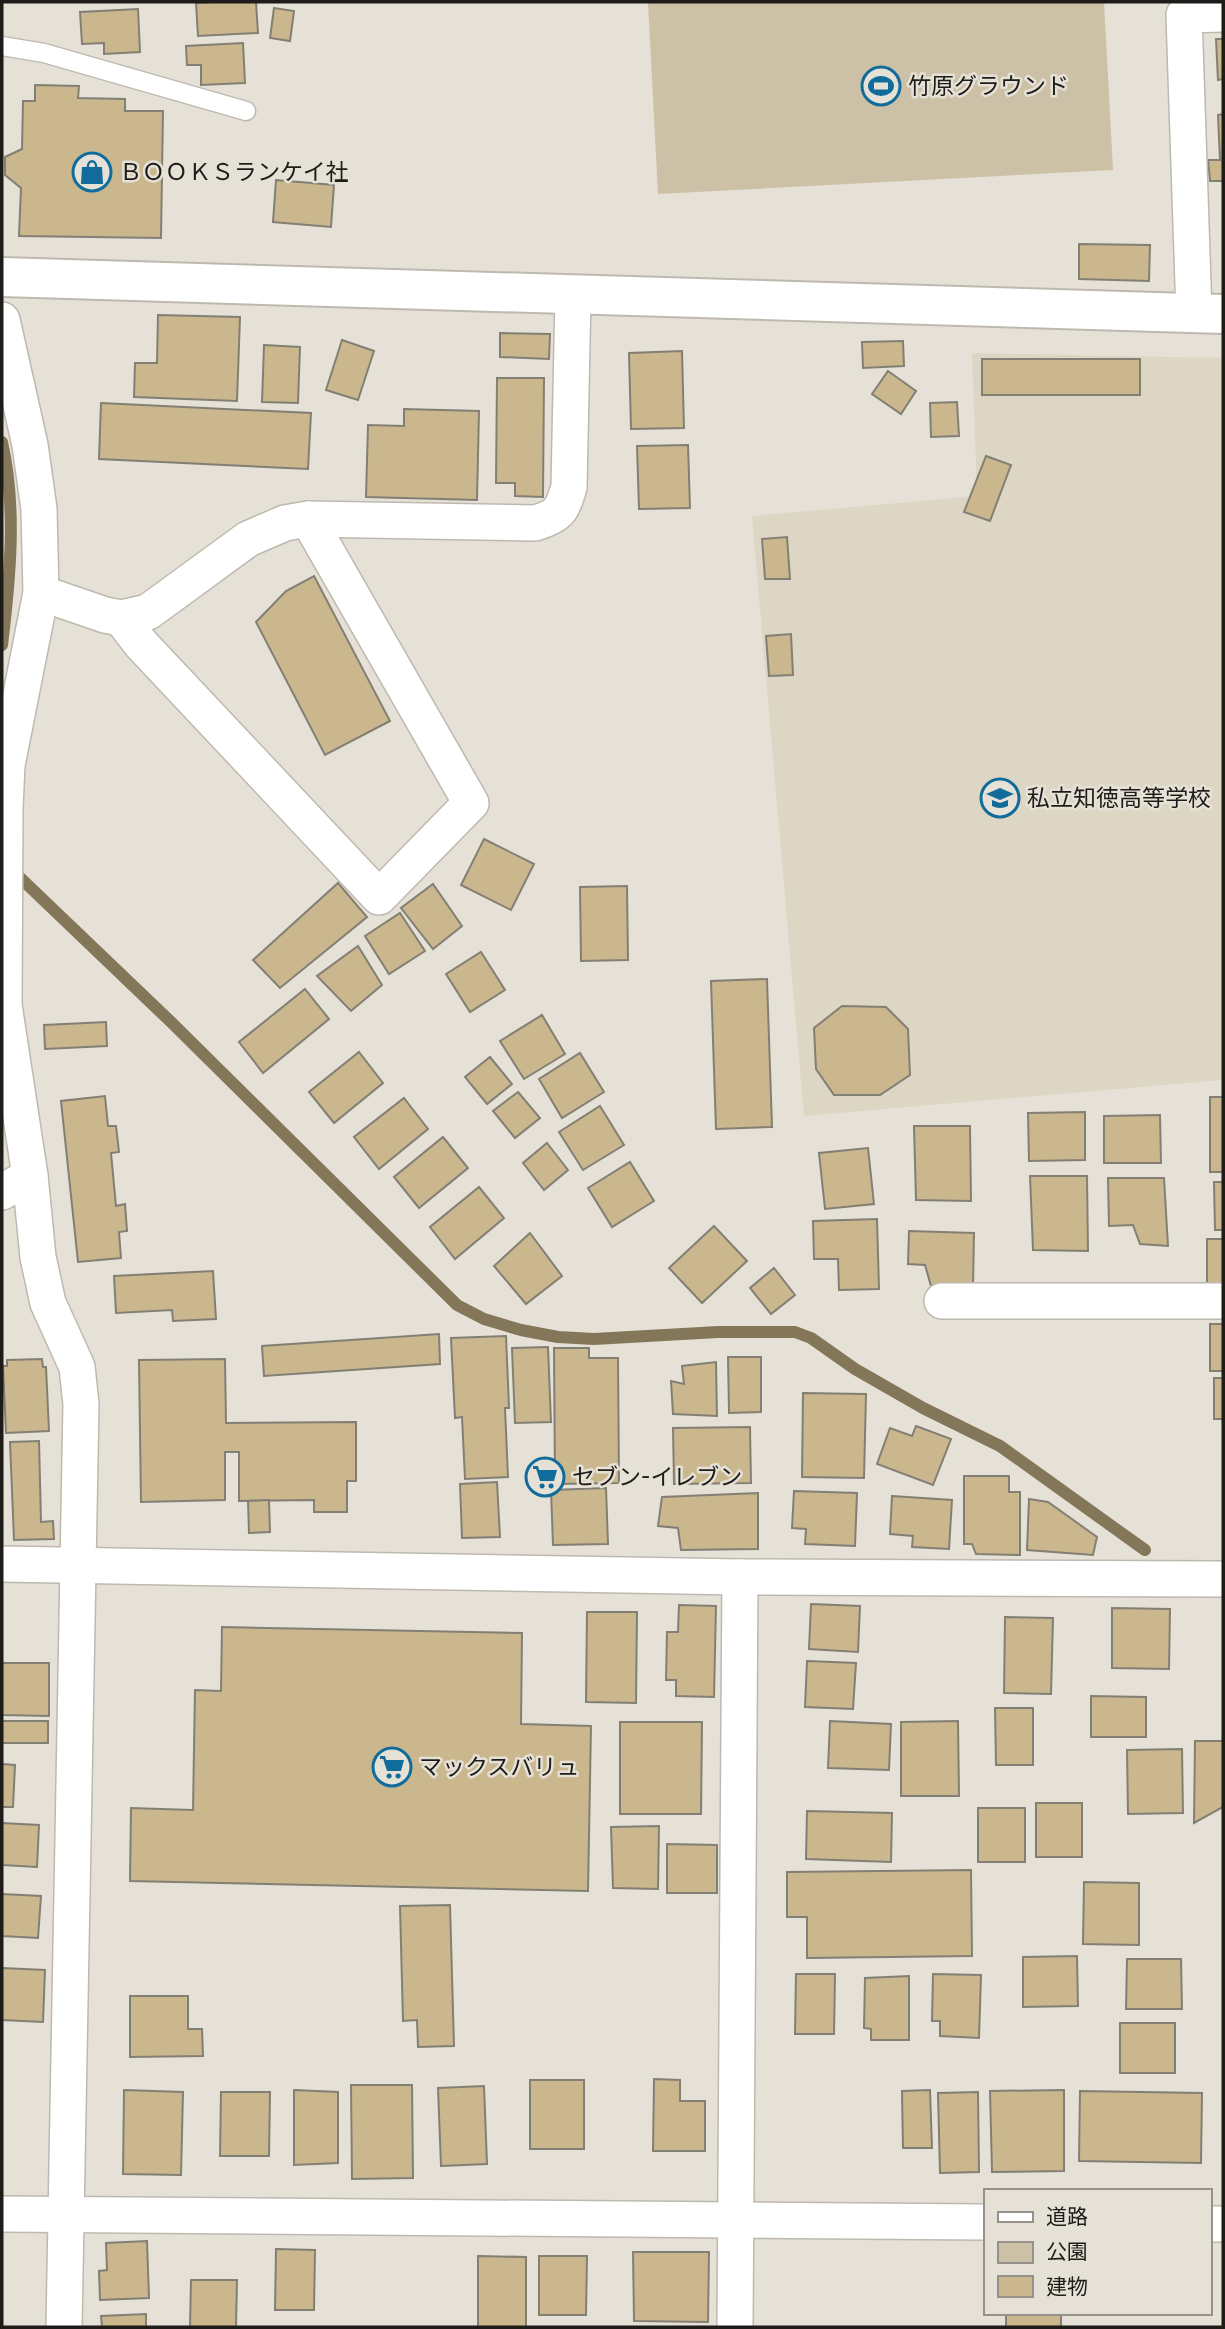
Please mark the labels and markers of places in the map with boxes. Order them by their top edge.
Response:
sports icon: 竹原グラウンド [860,65,902,107]
place label: 竹原グラウンド [908,72,1069,100]
shop icon: ＢＯＯＫＳランケイ社 [71,151,113,193]
place label: ＢＯＯＫＳランケイ社 [119,158,349,186]
school or university icon: 私立知徳高等学校 [979,777,1021,819]
place label: 私立知徳高等学校 [1027,784,1211,812]
supermarket icon: セブン-イレブン [524,1456,566,1498]
place label: セブン-イレブン [572,1463,742,1491]
supermarket icon: マックスバリュ [371,1746,413,1788]
place label: マックスバリュ [419,1753,579,1781]

